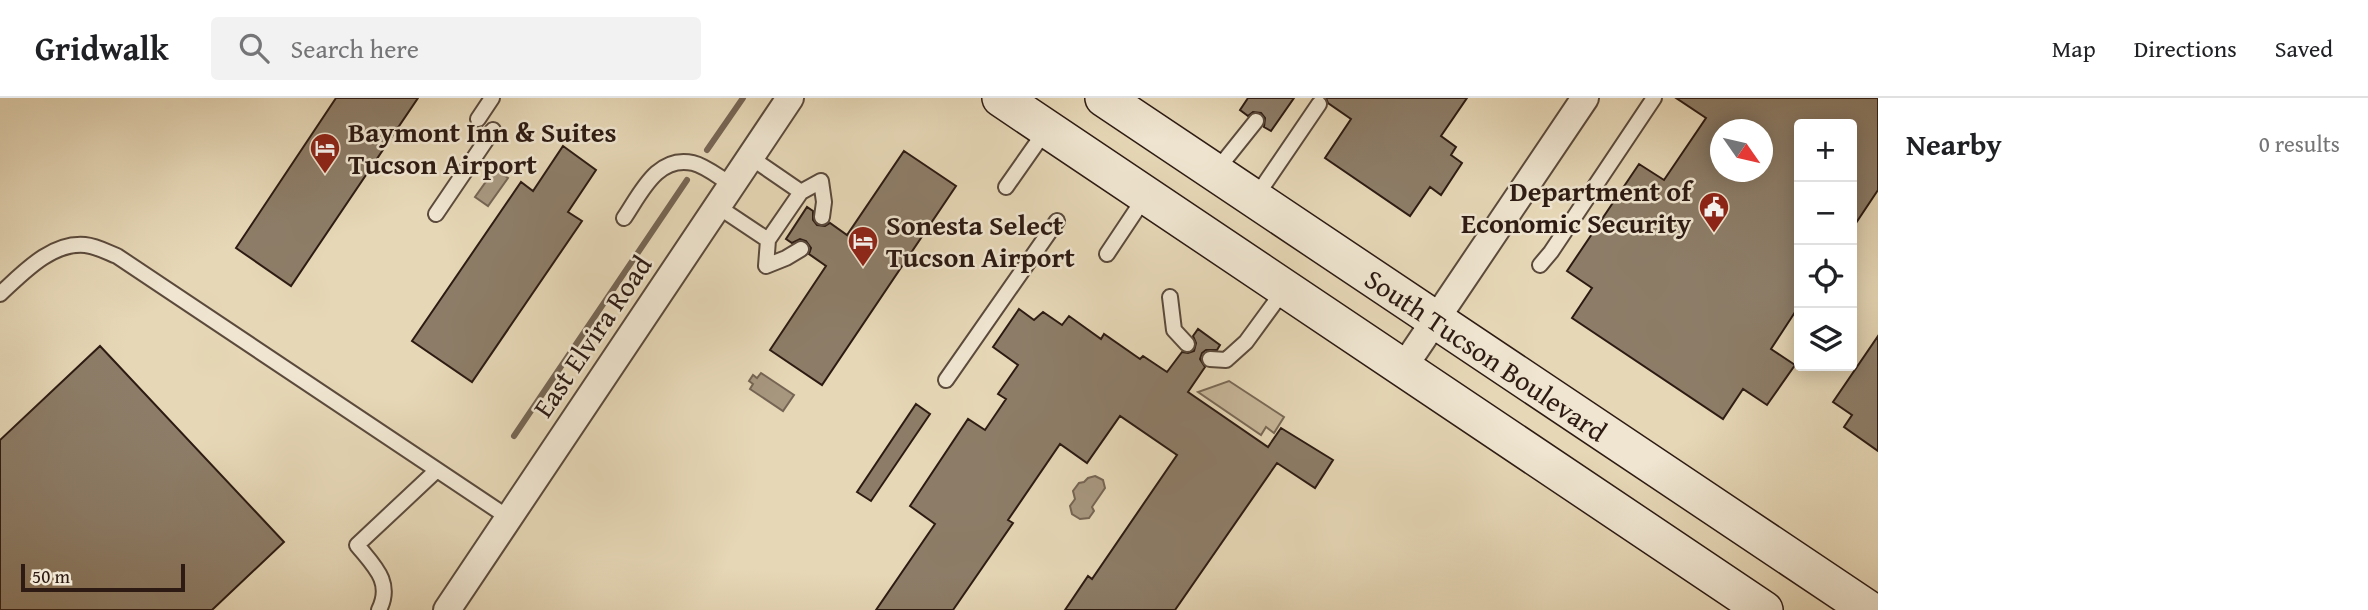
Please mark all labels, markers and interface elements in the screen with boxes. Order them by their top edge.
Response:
search box [211,17,701,80]
text: Gridwalk [35,24,169,72]
icon: search [235,29,273,67]
text: Search here [291,29,419,68]
text: Map [2052,31,2096,66]
text: Directions [2134,31,2237,66]
text: Saved [2275,31,2333,66]
place label: Baymont Inn & Suites Tucson Airport [348,111,617,184]
north arrow [1710,119,1773,182]
map controls [1794,119,1857,371]
button: + [1794,119,1857,182]
text: Nearby [1906,122,2002,166]
text: 0 results [2259,127,2340,160]
hotel icon: Baymont Inn & Suites Tucson Airport [308,131,342,175]
place label: Department of Economic Security [1461,170,1694,243]
button: − [1794,182,1857,245]
public building icon: Department of Economic Security [1697,190,1731,234]
place label: Sonesta Select Tucson Airport [886,204,1075,277]
hotel icon: Sonesta Select Tucson Airport [846,224,880,268]
button: locate [1794,245,1857,308]
street label: East Elvira Road [522,246,661,425]
street label: South Tucson Boulevard [1357,258,1616,451]
button: layers [1794,308,1857,371]
scale bar [21,561,186,593]
text: 50 m [32,562,70,590]

